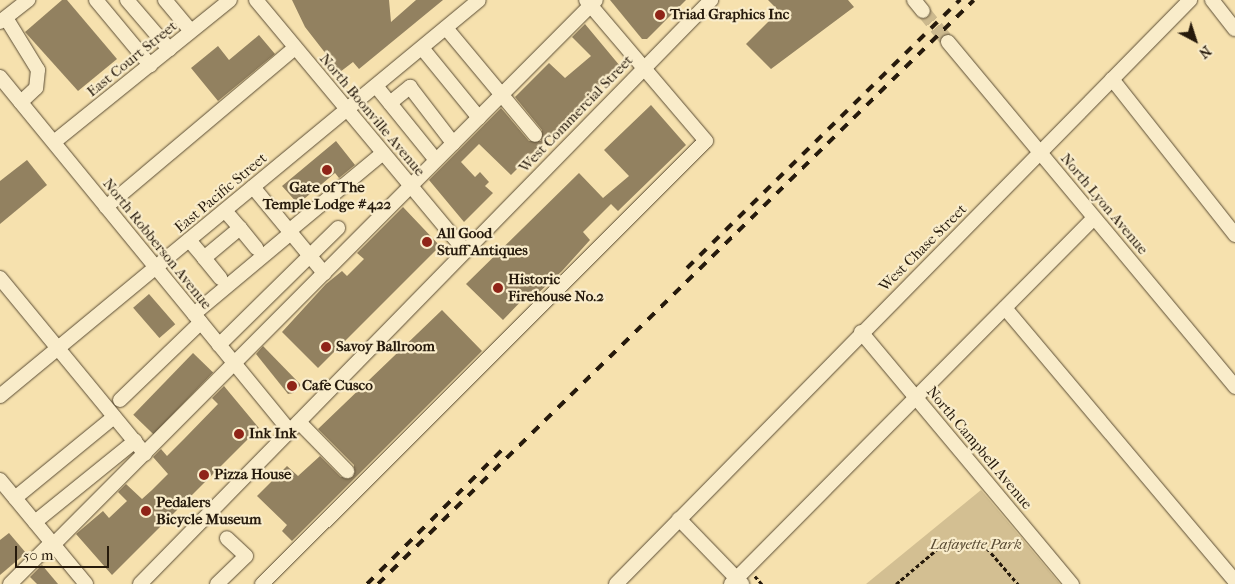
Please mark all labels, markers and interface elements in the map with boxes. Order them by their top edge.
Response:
place label: Triad Graphics Inc [670,6,789,24]
marker: Triad Graphics Inc [654,9,666,21]
north arrow [1170,15,1220,65]
street label: East Court Street [83,17,181,101]
text: N [1195,42,1214,62]
street label: North Boonville Avenue [315,50,429,180]
street label: West Commercial Street [515,51,637,177]
street label: East Pacific Street [171,149,271,237]
street label: North Lyon Avenue [1057,150,1151,258]
marker: Gate of The Temple Lodge #422 [321,164,333,176]
street label: North Robberson Avenue [99,175,215,313]
place label: Gate of The Temple Lodge #422 [263,178,391,213]
street label: West Chase Street [875,200,971,296]
place label: All Good Stuff Antiques [437,224,528,259]
marker: All Good Stuff Antiques [421,236,433,248]
place label: Historic Firehouse No.2 [508,270,604,305]
marker: Historic Firehouse No.2 [492,282,504,294]
place label: Savoy Ballroom [336,338,435,356]
marker: Savoy Ballroom [320,341,332,353]
place label: Cafe Cusco [302,377,373,395]
marker: Cafe Cusco [286,380,298,392]
street label: North Campbell Avenue [922,383,1036,513]
place label: Ink Ink [249,425,297,443]
marker: Ink Ink [233,428,245,440]
place label: Pizza House [214,466,291,484]
marker: Pizza House [198,469,210,481]
place label: Pedalers Bicycle Museum [156,493,262,528]
marker: Pedalers Bicycle Museum [140,505,152,517]
scale bar [18,536,111,568]
park label: Lafayette Park [930,536,1022,554]
text: 50 m [23,546,53,564]

